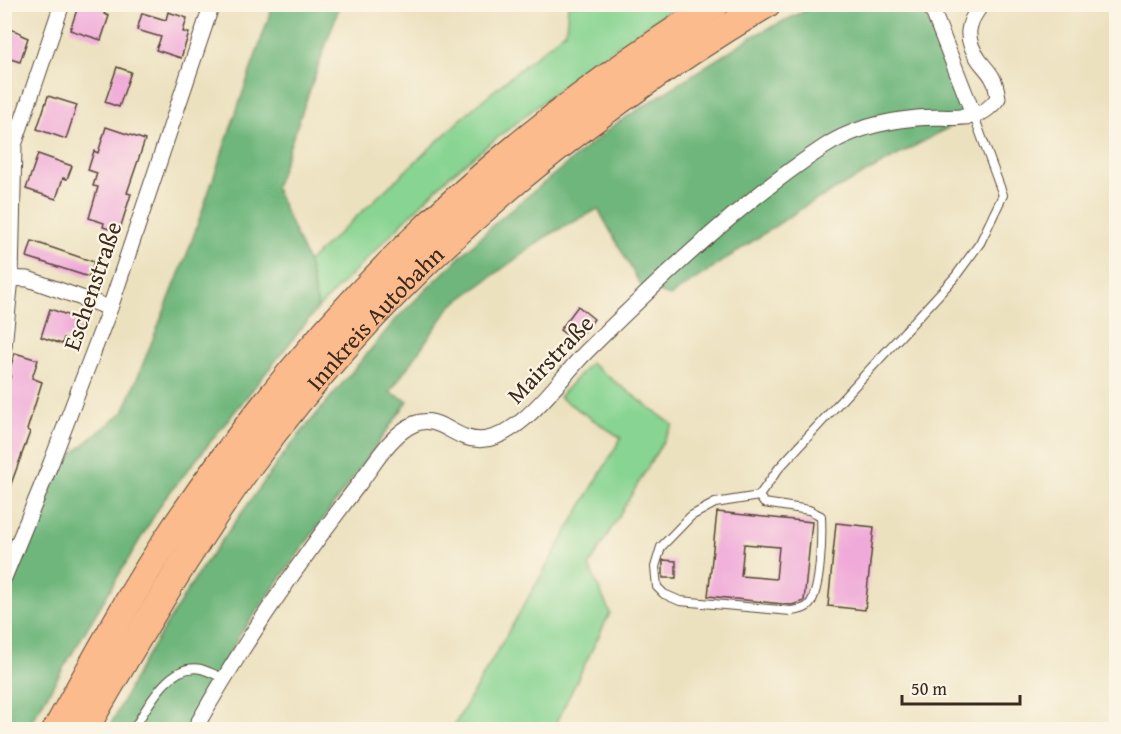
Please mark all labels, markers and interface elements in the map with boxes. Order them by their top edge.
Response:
street label: Eschenstraße [54,217,130,355]
street label: Innkreis Autobahn [297,237,452,398]
street label: Mairstraße [499,307,601,411]
scale bar [902,668,1020,706]
text: 50 m [911,675,947,702]

